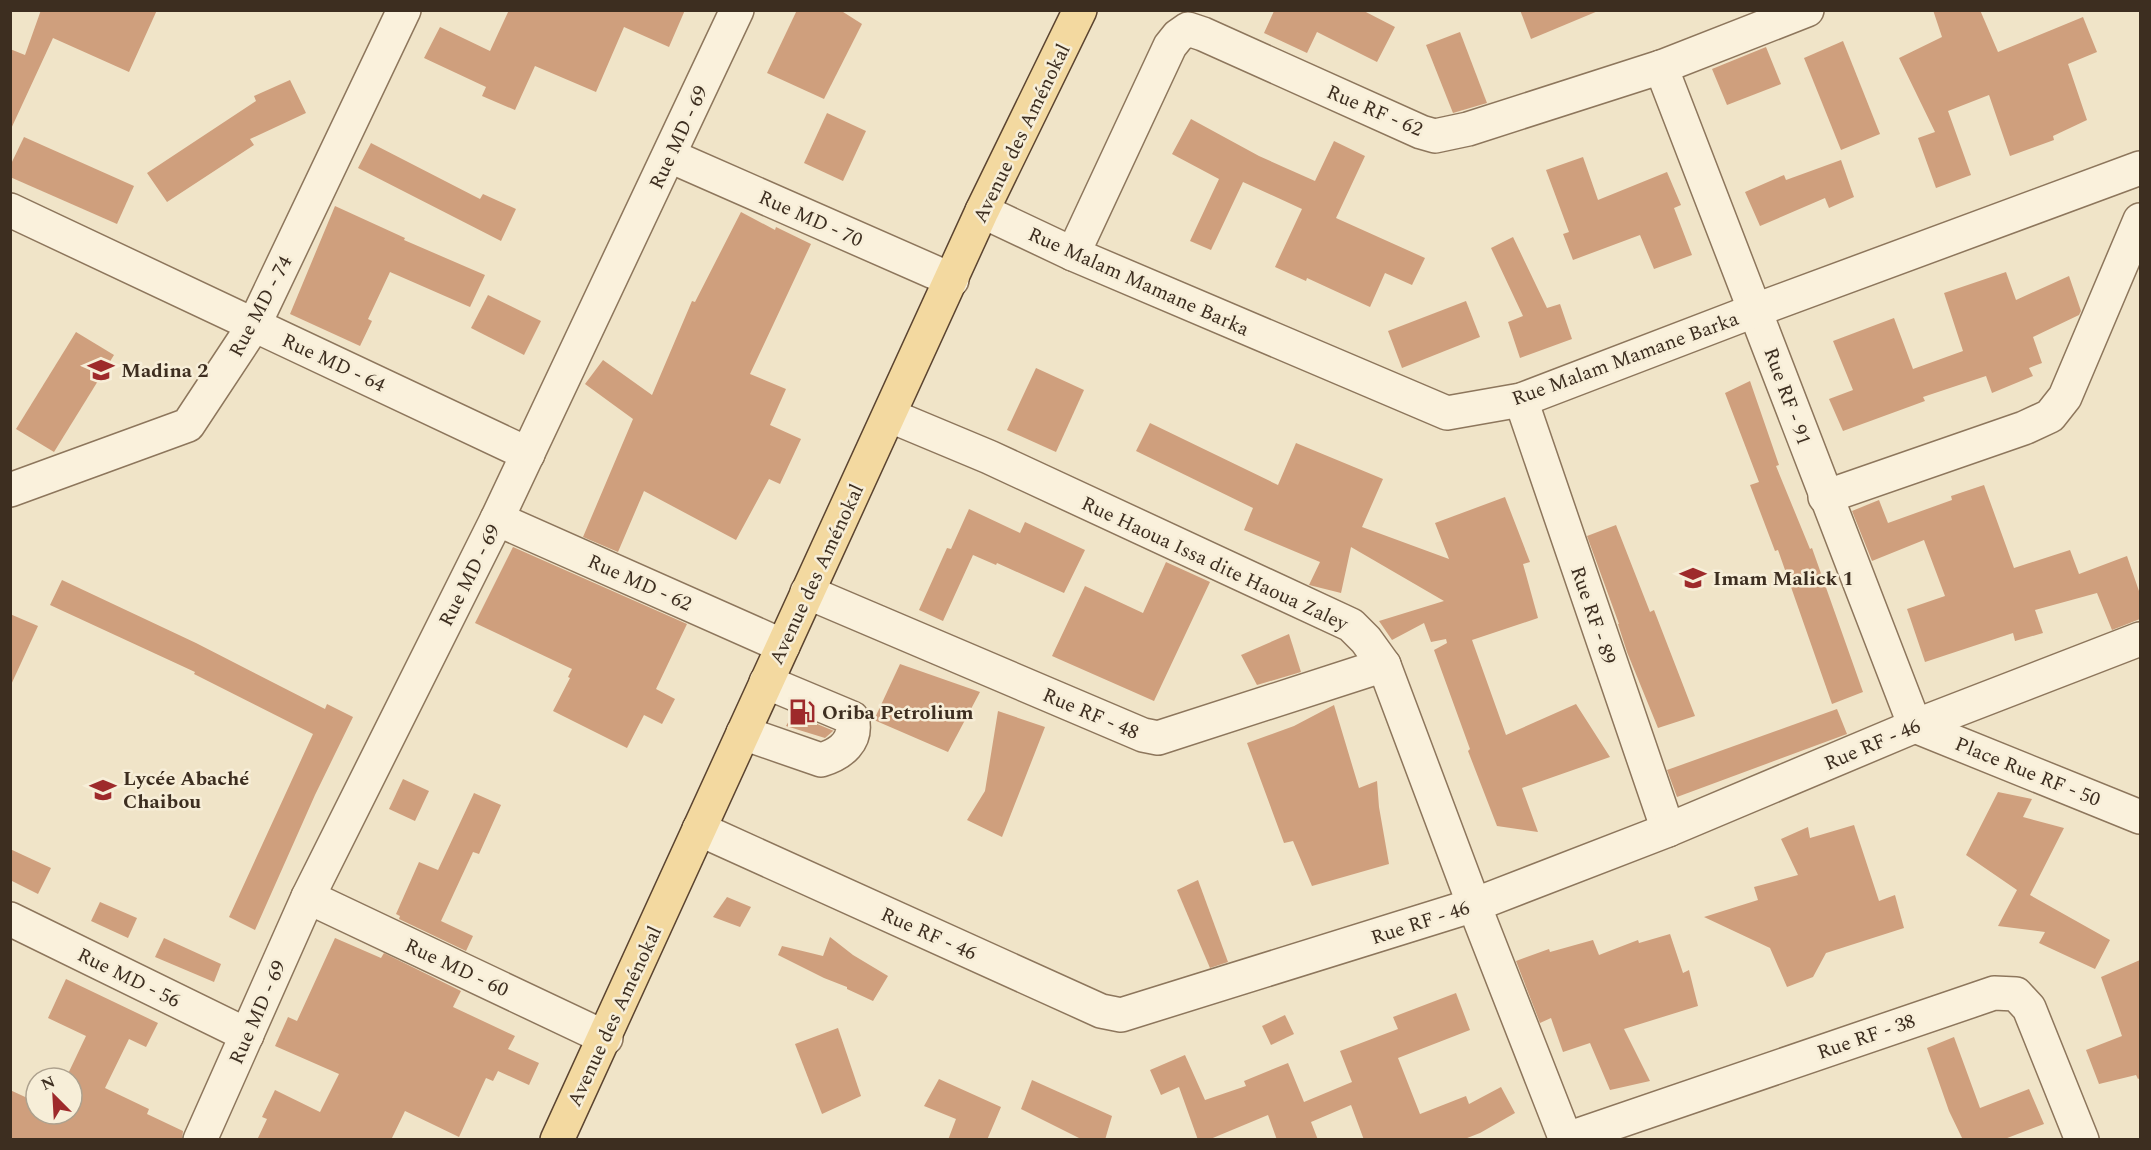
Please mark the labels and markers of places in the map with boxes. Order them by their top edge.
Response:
school or university icon: Madina 2 [86,355,116,385]
place label: Madina 2 [121,356,208,386]
school or university icon: Imam Malick 1 [1678,563,1708,593]
place label: Imam Malick 1 [1713,564,1854,594]
fuel station icon: Oriba Petrolium [787,697,817,727]
place label: Oriba Petrolium [822,698,973,728]
place label: Lycée Abaché Chaibou [123,764,249,817]
school or university icon: Lycée Abaché Chaibou [88,775,118,805]

